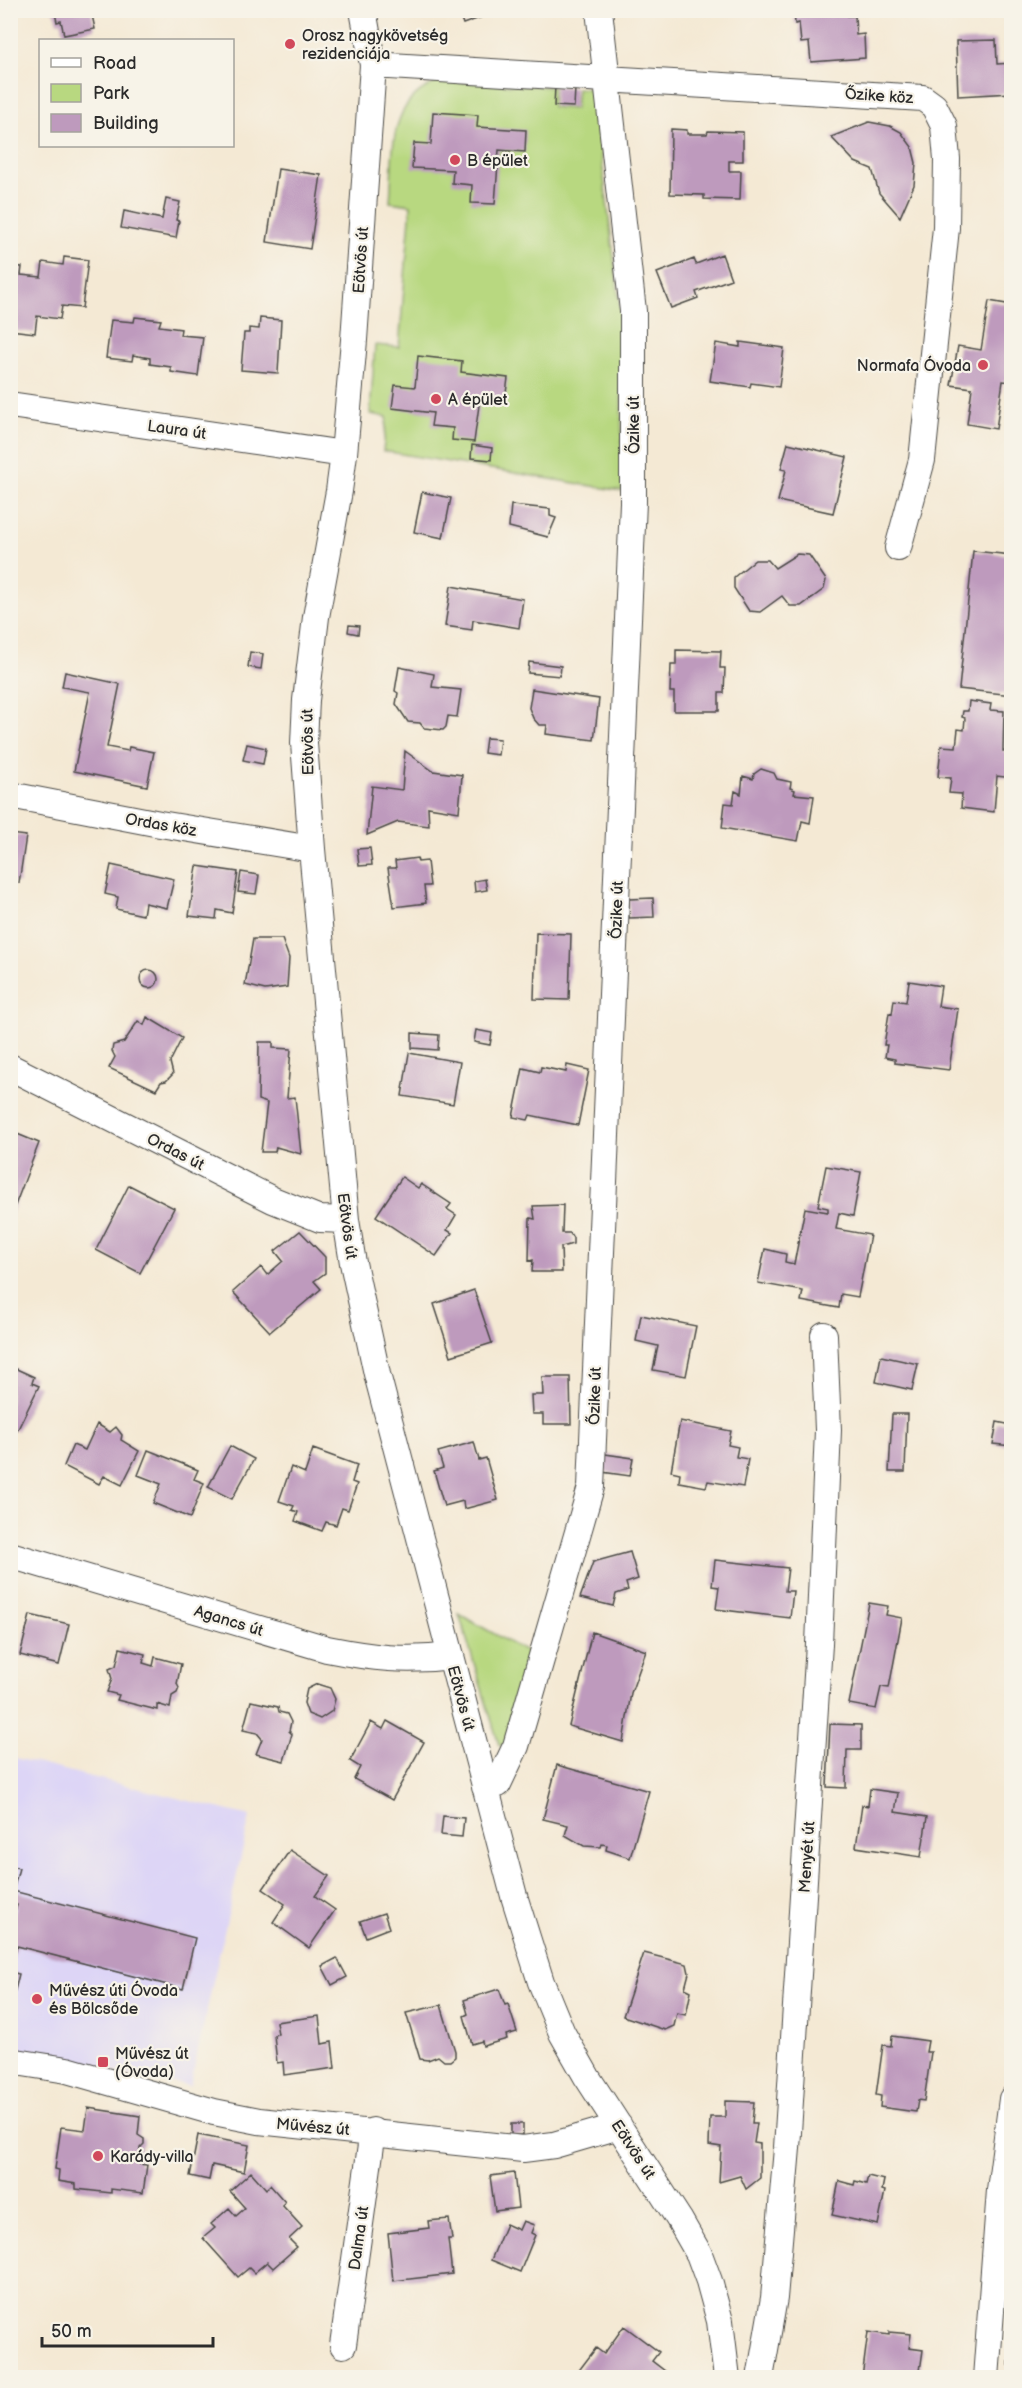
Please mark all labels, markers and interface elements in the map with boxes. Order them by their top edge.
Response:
place label: Orosz nagykövetség rezidenciája [302,27,448,64]
marker: Orosz nagykövetség rezidenciája [283,37,297,51]
legend [39,39,234,147]
text: Road [93,53,137,74]
text: Park [93,83,129,104]
street label: Őzike köz [844,83,914,108]
text: Building [93,113,159,134]
place label: B épület [467,152,528,171]
marker: B épület [448,153,462,167]
street label: Eötvös út [350,226,373,294]
place label: Normafa Óvoda [857,355,971,376]
marker: Normafa Óvoda [976,358,990,372]
place label: A épület [448,391,508,410]
marker: A épület [429,392,443,406]
street label: Őzike út [623,396,644,454]
street label: Laura út [146,417,208,444]
street label: Eötvös út [298,708,319,776]
street label: Ordas köz [124,810,198,841]
street label: Őzike út [605,881,628,939]
street label: Ordas út [143,1130,207,1175]
street label: Eötvös út [332,1192,361,1261]
street label: Őzike út [583,1367,606,1425]
street label: Agancs út [192,1602,265,1641]
street label: Eötvös út [443,1664,478,1733]
street label: Menyét út [796,1821,819,1894]
place label: Művész úti Óvoda és Bölcsőde [49,1980,178,2019]
marker: Művész úti Óvoda és Bölcsőde [30,1992,44,2006]
place label: Művész út (Óvoda) [115,2045,189,2082]
marker: Művész út (Óvoda) [96,2055,110,2069]
street label: Művész út [275,2115,351,2140]
street label: Eötvös út [607,2117,659,2183]
place label: Karády-villa [110,2148,193,2167]
marker: Karády-villa [91,2149,105,2163]
street label: Dalma út [346,2205,373,2271]
scale bar [42,2310,213,2348]
text: 50 m [51,2321,92,2342]

